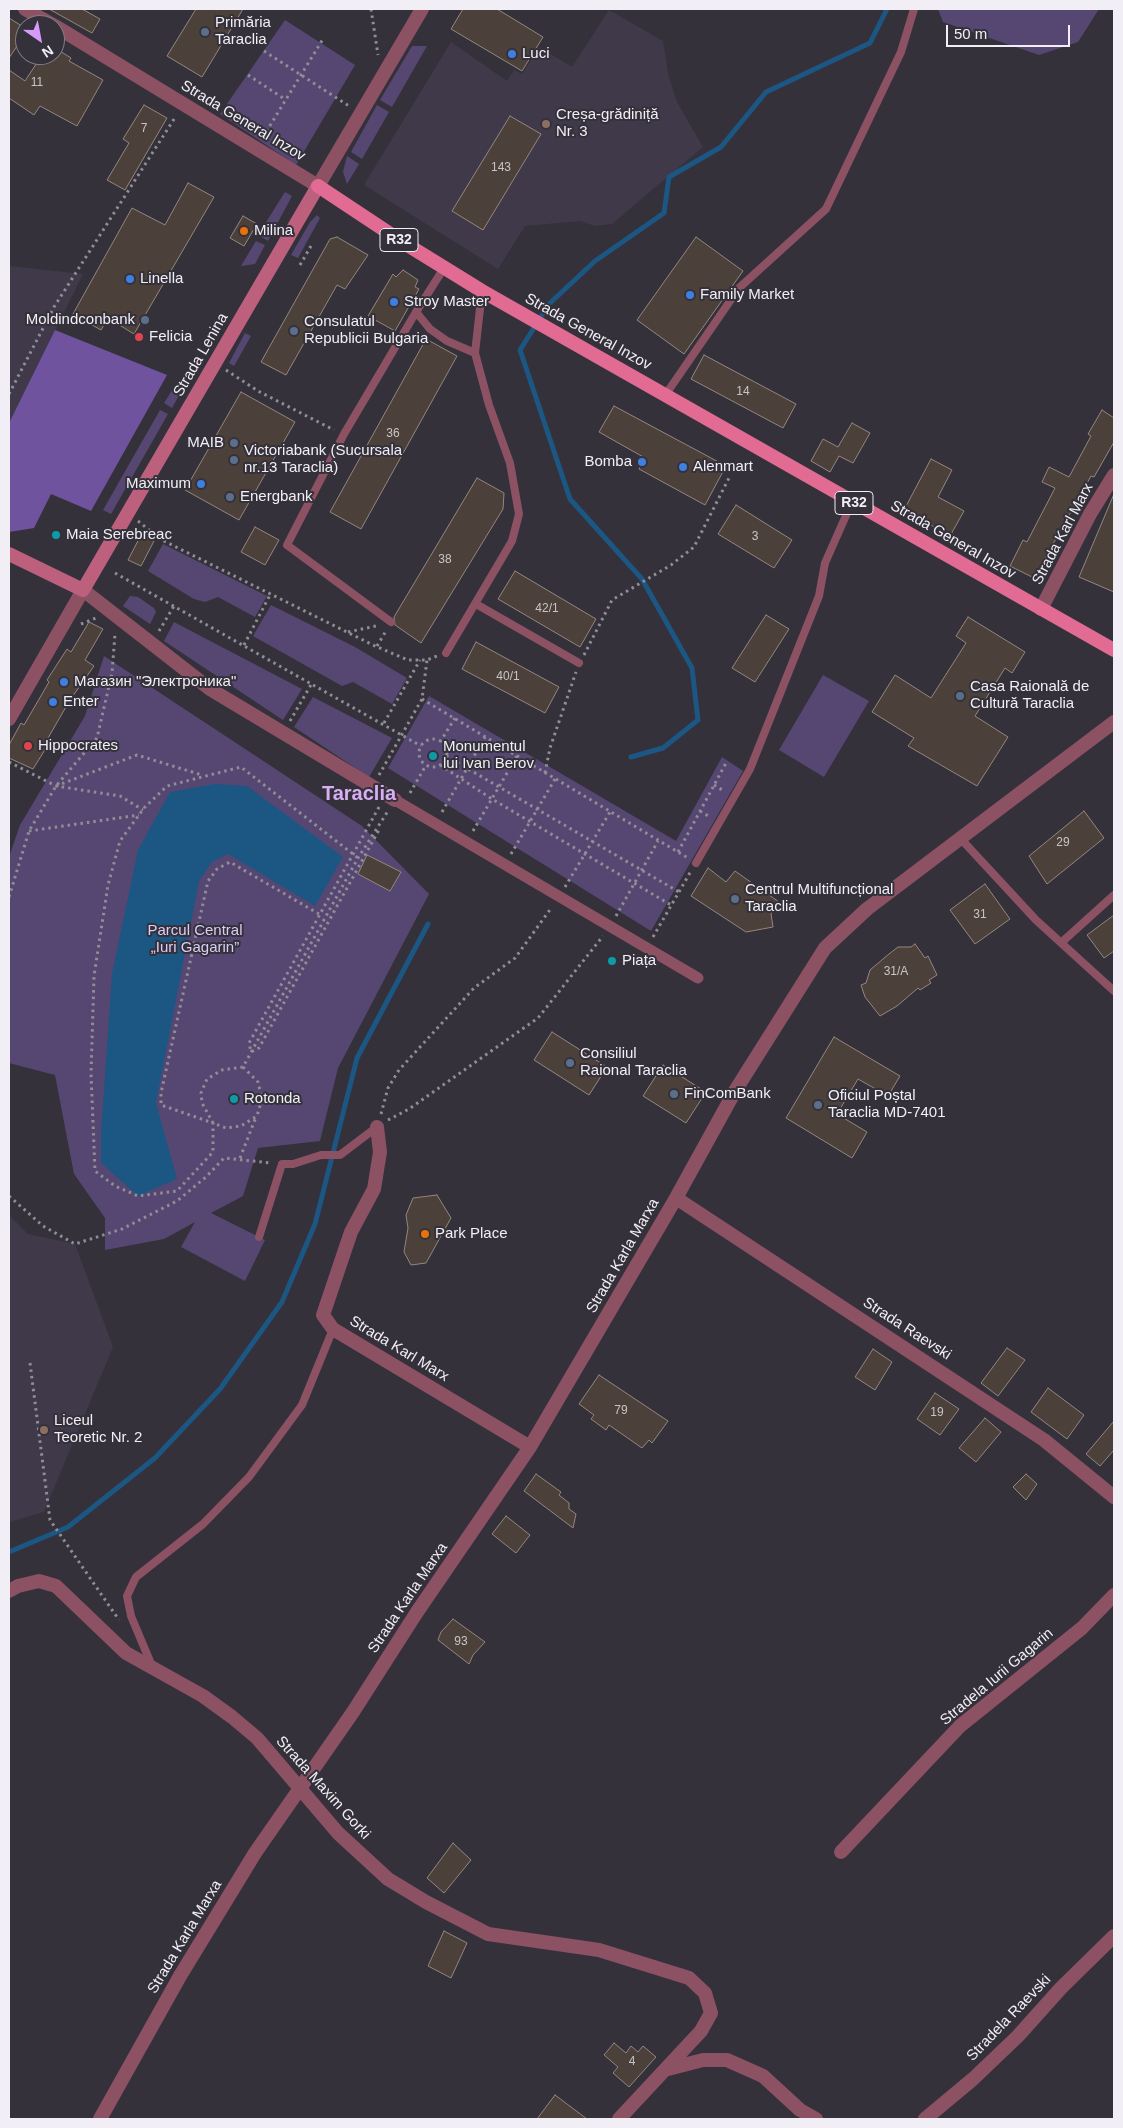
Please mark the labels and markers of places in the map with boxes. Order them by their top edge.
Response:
place label: Primăria Taraclia [215,14,271,49]
marker: Primăria Taraclia [199,26,211,38]
place label: Luci [522,45,550,63]
marker: Luci [506,48,518,60]
place label: Creșa-grădiniță Nr. 3 [556,106,659,141]
marker: Creșa-grădiniță Nr. 3 [540,118,552,130]
place label: Milina [254,222,293,240]
marker: Milina [238,225,250,237]
place label: Linella [140,270,183,288]
marker: Linella [124,273,136,285]
place label: Family Market [700,286,794,304]
marker: Family Market [684,289,696,301]
place label: Stroy Master [404,293,489,311]
marker: Stroy Master [388,296,400,308]
place label: Moldindconbank [26,311,135,329]
place label: Consulatul Republicii Bulgaria [304,313,428,348]
marker: Moldindconbank [139,314,151,326]
marker: Consulatul Republicii Bulgaria [288,325,300,337]
place label: Felicia [149,328,192,346]
marker: Felicia [133,331,145,343]
place label: MAIB [187,434,224,452]
marker: MAIB [228,437,240,449]
place label: Victoriabank (Sucursala nr.13 Taraclia) [244,442,402,477]
place label: Bomba [584,453,632,471]
marker: Victoriabank (Sucursala nr.13 Taraclia) [228,454,240,466]
marker: Bomba [636,456,648,468]
place label: Alenmart [693,458,753,476]
marker: Alenmart [677,461,689,473]
place label: Maximum [126,475,191,493]
marker: Maximum [195,478,207,490]
place label: Energbank [240,488,313,506]
marker: Energbank [224,491,236,503]
place label: Maia Serebreac [66,526,172,544]
marker: Maia Serebreac [50,529,62,541]
place label: Магазин "Электроника" [74,673,236,691]
marker: Магазин "Электроника" [58,676,70,688]
place label: Casa Raională de Cultură Taraclia [970,678,1089,713]
marker: Casa Raională de Cultură Taraclia [954,690,966,702]
place label: Enter [63,693,99,711]
marker: Enter [47,696,59,708]
place label: Hippocrates [38,737,118,755]
place label: Monumentul lui Ivan Berov [443,738,534,773]
marker: Hippocrates [22,740,34,752]
marker: Monumentul lui Ivan Berov [427,750,439,762]
place label: Centrul Multifuncțional Taraclia [745,881,893,916]
marker: Centrul Multifuncțional Taraclia [729,893,741,905]
place label: Piața [622,952,656,970]
marker: Piața [606,955,618,967]
place label: Consiliul Raional Taraclia [580,1045,687,1080]
marker: Consiliul Raional Taraclia [564,1057,576,1069]
place label: FinComBank [684,1085,771,1103]
place label: Oficiul Poștal Taraclia MD-7401 [828,1087,946,1122]
marker: FinComBank [668,1088,680,1100]
place label: Rotonda [244,1090,301,1108]
marker: Rotonda [228,1093,240,1105]
marker: Oficiul Poștal Taraclia MD-7401 [812,1099,824,1111]
place label: Park Place [435,1225,508,1243]
marker: Park Place [419,1228,431,1240]
place label: Liceul Teoretic Nr. 2 [54,1412,142,1447]
marker: Liceul Teoretic Nr. 2 [38,1424,50,1436]

